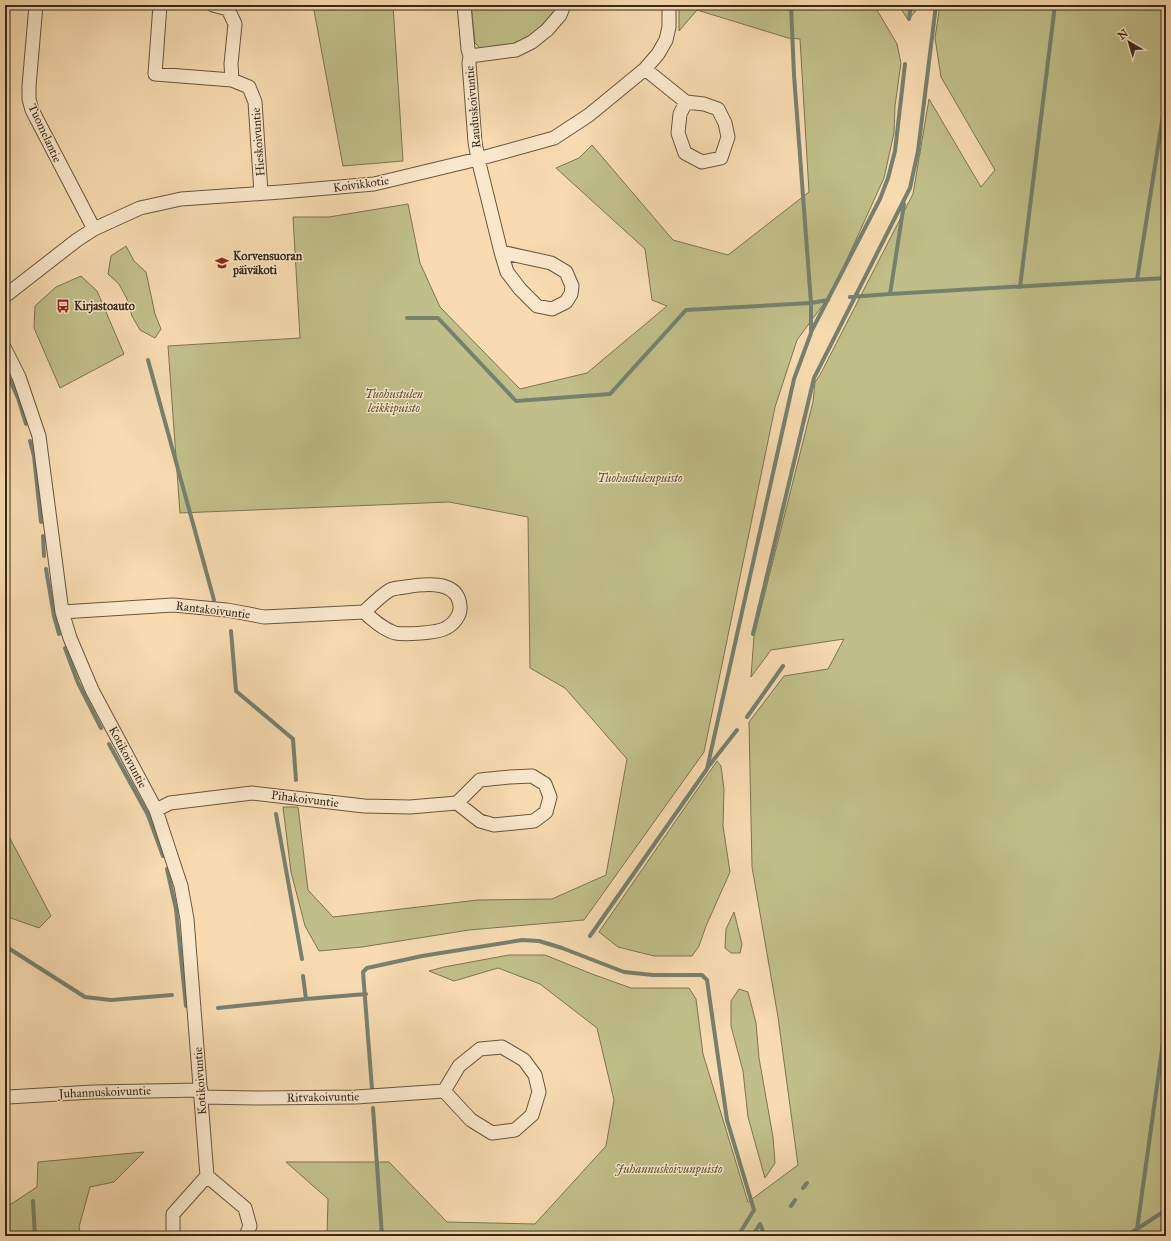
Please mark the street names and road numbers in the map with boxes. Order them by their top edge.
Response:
street label: Rauduskoivuntie [462,65,484,149]
street label: Tuomelantie [25,102,65,164]
street label: Hieskoivuntie [249,107,267,177]
street label: Koivikkotie [332,173,390,195]
street label: Rantakoivuntie [175,598,251,622]
street label: Kotikoivuntie [106,724,150,790]
street label: Pihakoivuntie [271,788,339,810]
street label: Kotikoivuntie [191,1047,209,1115]
street label: Juhannuskoivuntie [57,1083,151,1102]
street label: Ritvakoivuntie [287,1089,359,1105]

